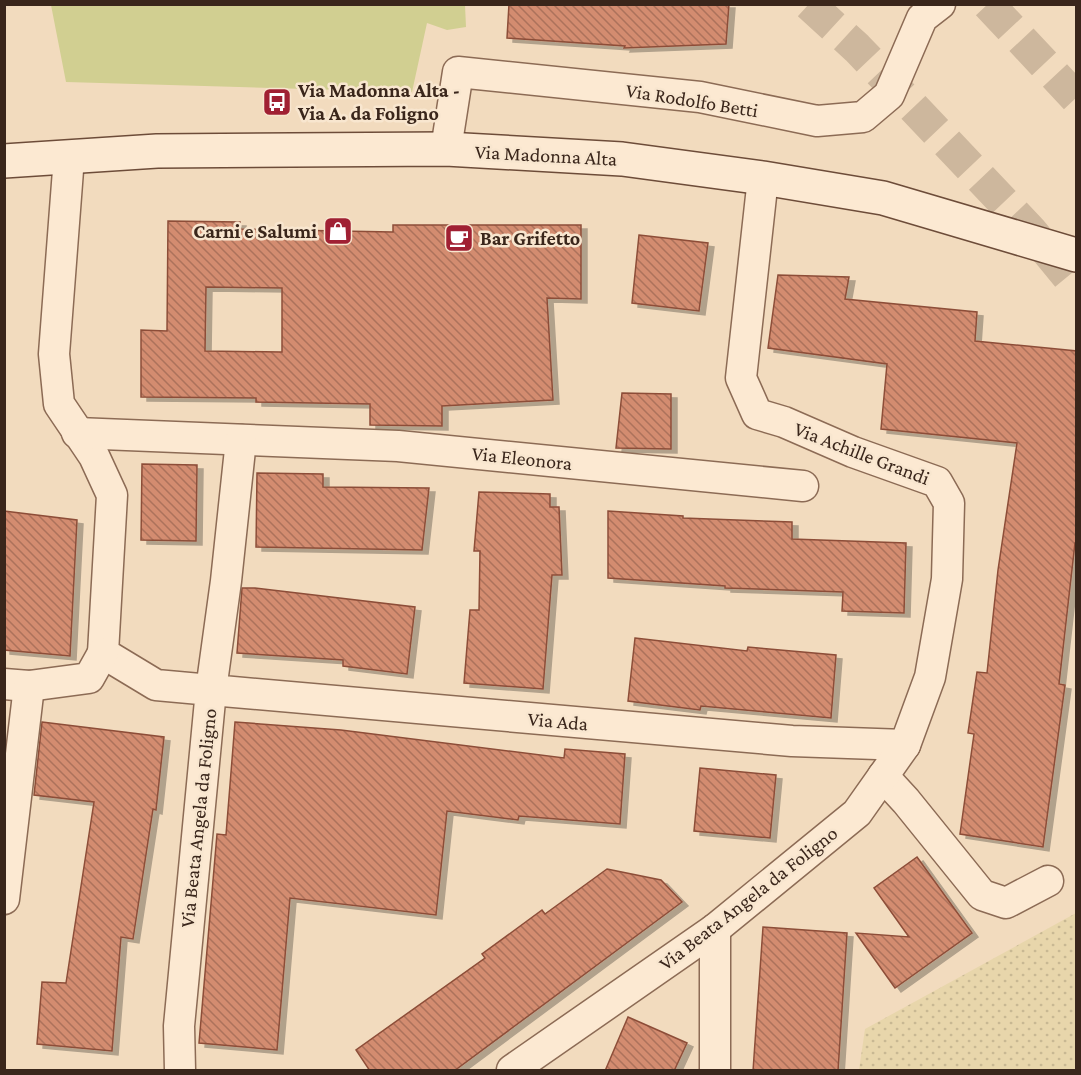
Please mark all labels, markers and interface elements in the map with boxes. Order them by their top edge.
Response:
place label: Via Madonna Alta - Via A. da Foligno [297,79,460,124]
street label: Via Rodolfo Betti [624,79,760,121]
bus stop icon: Via Madonna Alta - Via A. da Foligno [261,86,293,118]
street label: Via Madonna Alta [474,140,618,170]
shop icon: Carni e Salumi [322,215,354,247]
place label: Carni e Salumi [193,220,317,242]
cafe icon: Bar Grifetto [443,222,475,254]
place label: Bar Grifetto [480,227,580,249]
street label: Via Achille Grandi [791,417,933,489]
street label: Via Eleonora [471,442,573,474]
street label: Via Beata Angela da Foligno [176,707,221,929]
street label: Via Ada [527,707,589,735]
street label: Via Beata Angela da Foligno [654,821,842,975]

